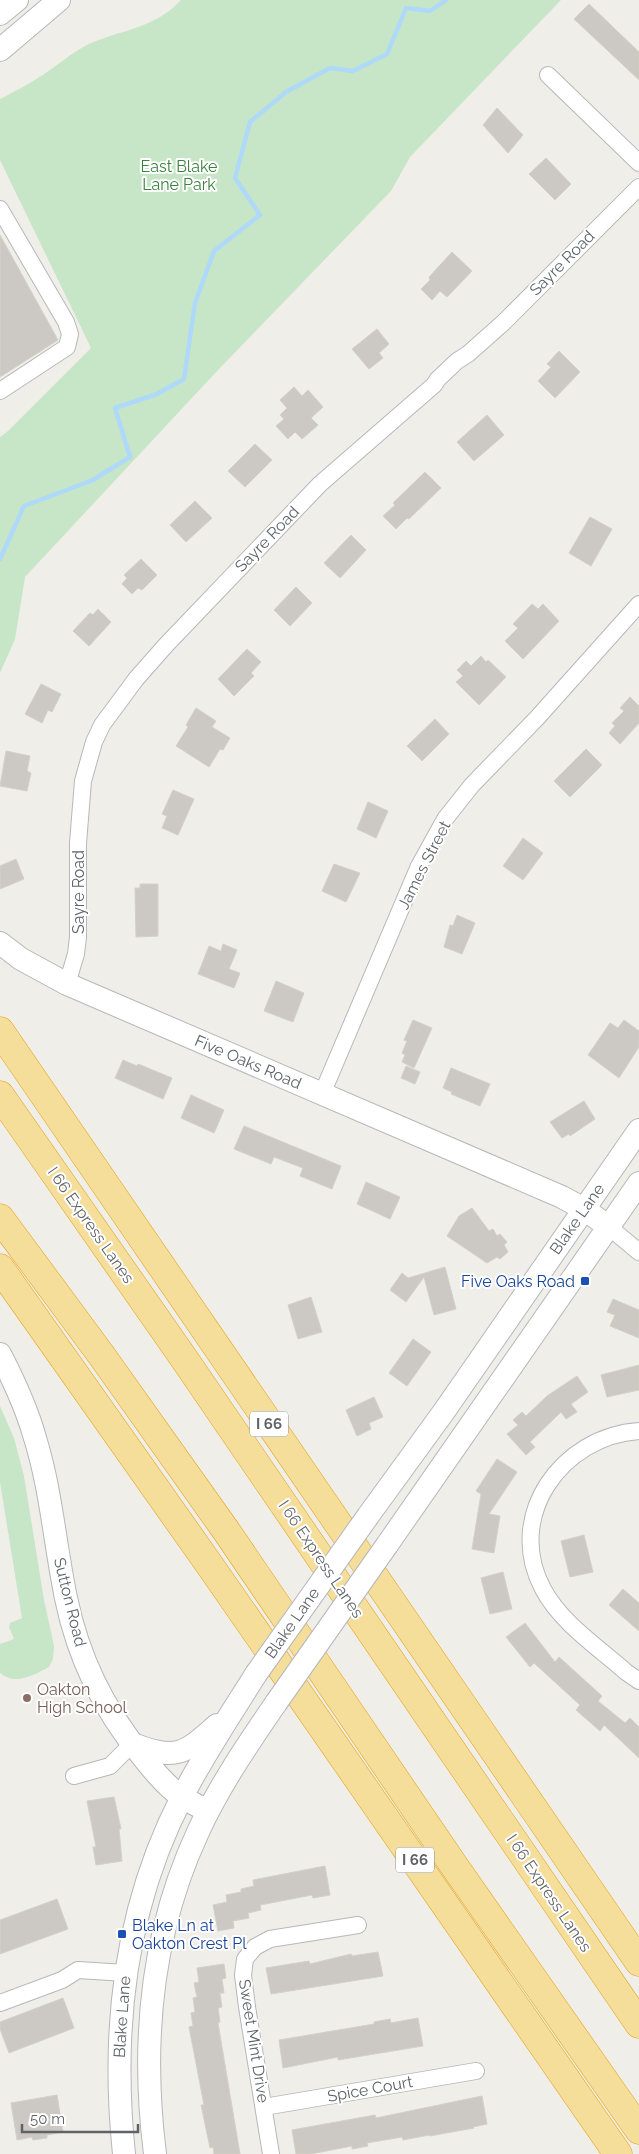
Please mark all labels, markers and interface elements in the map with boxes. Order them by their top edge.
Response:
park label: East Blake Lane Park [141,157,217,194]
street label: Sayre Road [526,227,598,299]
street label: Sayre Road [231,502,303,576]
street label: James Street [394,817,455,912]
street label: Sayre Road [69,850,88,934]
street label: Five Oaks Road [192,1031,304,1093]
street label: I 66 Express Lanes [44,1163,138,1287]
street label: Blake Lane [546,1180,608,1258]
place label: Five Oaks Road [461,1272,575,1291]
marker: Five Oaks Road [579,1275,591,1287]
road number: I 66 [250,1412,288,1436]
street label: I 66 Express Lanes [275,1497,368,1622]
street label: Sutton Road [50,1556,90,1649]
street label: Blake Lane [261,1584,323,1662]
place label: Oakton High School [37,1680,127,1717]
marker: Oakton High School [21,1692,33,1704]
street label: I 66 Express Lanes [503,1831,596,1956]
road number: I 66 [396,1848,434,1872]
place label: Blake Ln at Oakton Crest Pl [132,1916,247,1953]
marker: Blake Ln at Oakton Crest Pl [116,1928,128,1940]
street label: Blake Lane [110,1975,134,2059]
street label: Sweet Mint Drive [235,1978,273,2104]
street label: Spice Court [326,2072,415,2106]
scale bar [22,2102,139,2134]
text: 50 m [30,2110,65,2128]

